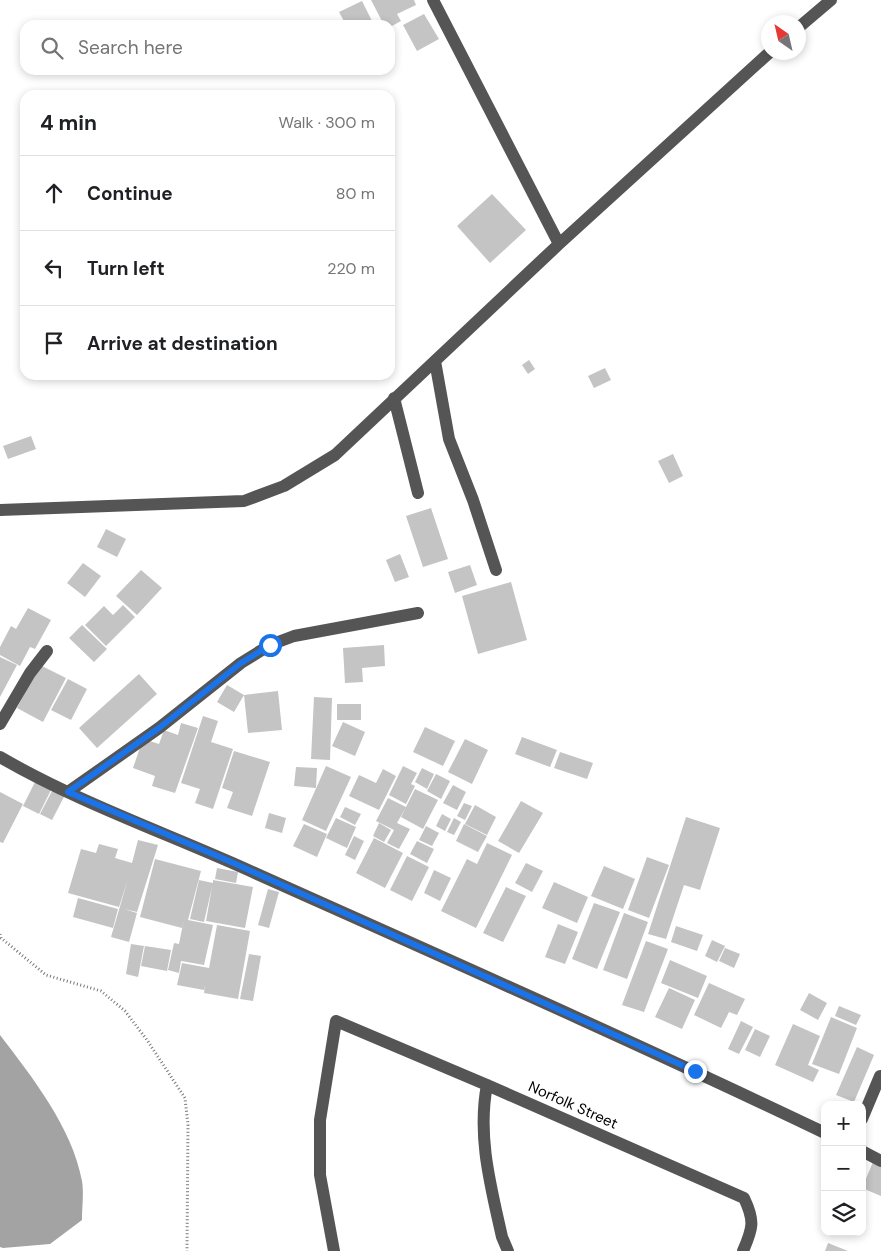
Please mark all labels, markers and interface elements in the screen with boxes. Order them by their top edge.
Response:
north arrow [761,15,806,60]
search box [20,20,395,75]
icon: search [38,34,66,62]
text: Search here [78,35,183,60]
text: 4 min [40,109,97,137]
text: Walk · 300 m [278,112,375,133]
icon: ahead [40,179,68,207]
text: Continue [87,181,173,206]
text: 80 m [336,183,375,204]
icon: left [40,254,68,282]
text: Turn left [87,256,165,281]
text: 220 m [327,258,375,279]
icon: arrive [40,329,68,357]
text: Arrive at destination [87,331,278,356]
route start [259,634,282,657]
route end [684,1060,707,1083]
street label: Norfolk Street [525,1076,621,1134]
map controls [821,1101,866,1236]
button: + [821,1101,866,1146]
button: − [821,1146,866,1191]
button: layers [821,1191,866,1236]

